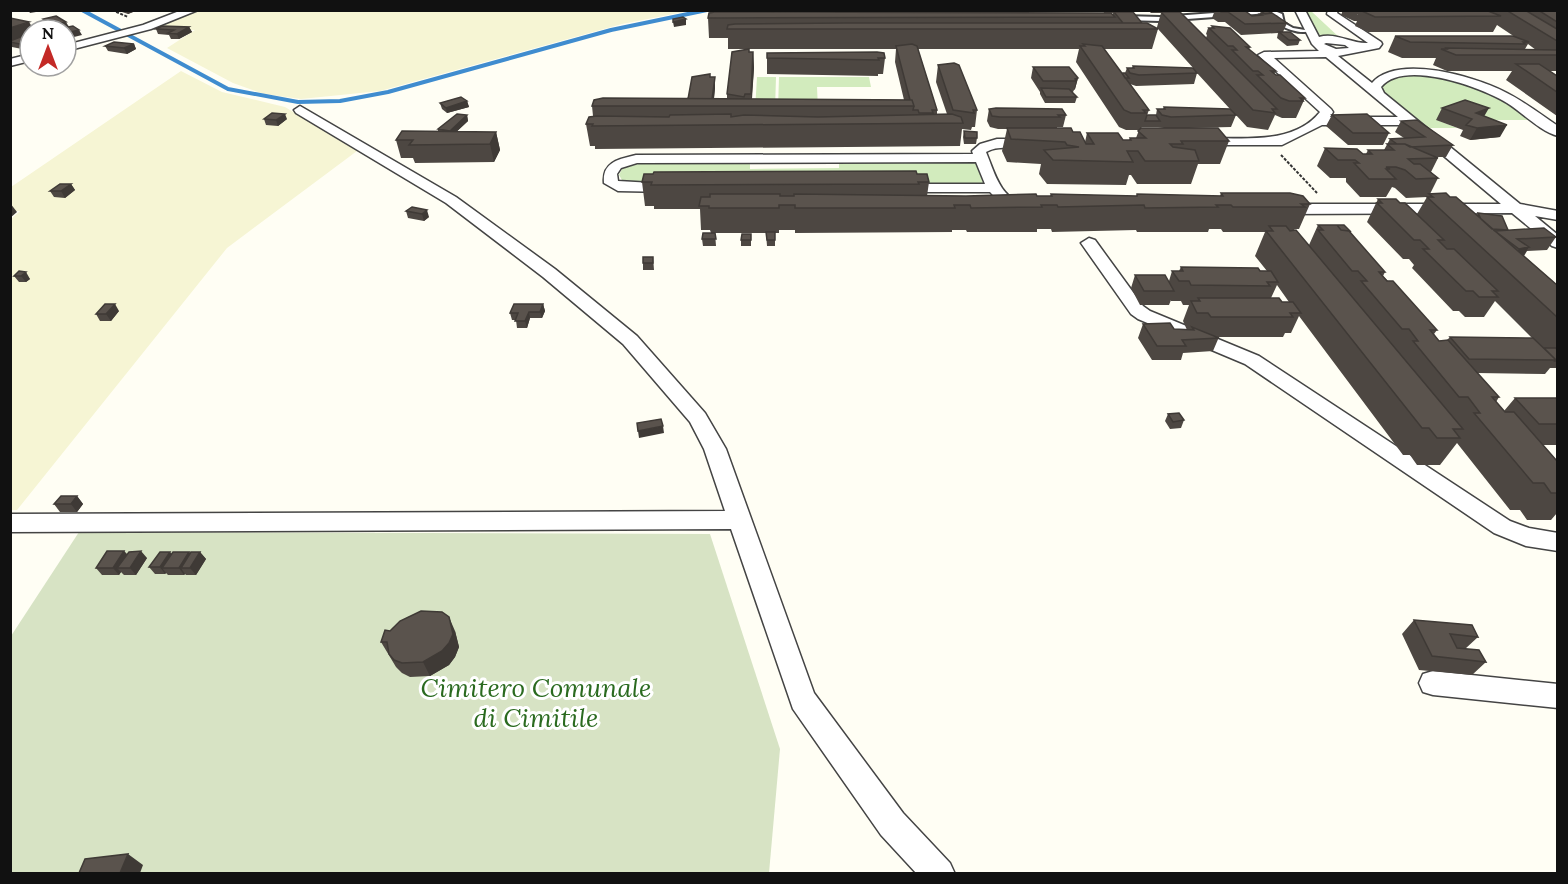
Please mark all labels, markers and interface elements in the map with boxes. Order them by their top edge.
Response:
north arrow [18,18,78,78]
text: N [42,23,54,43]
park label: Cimitero Comunale di Cimitile [421,671,651,734]

